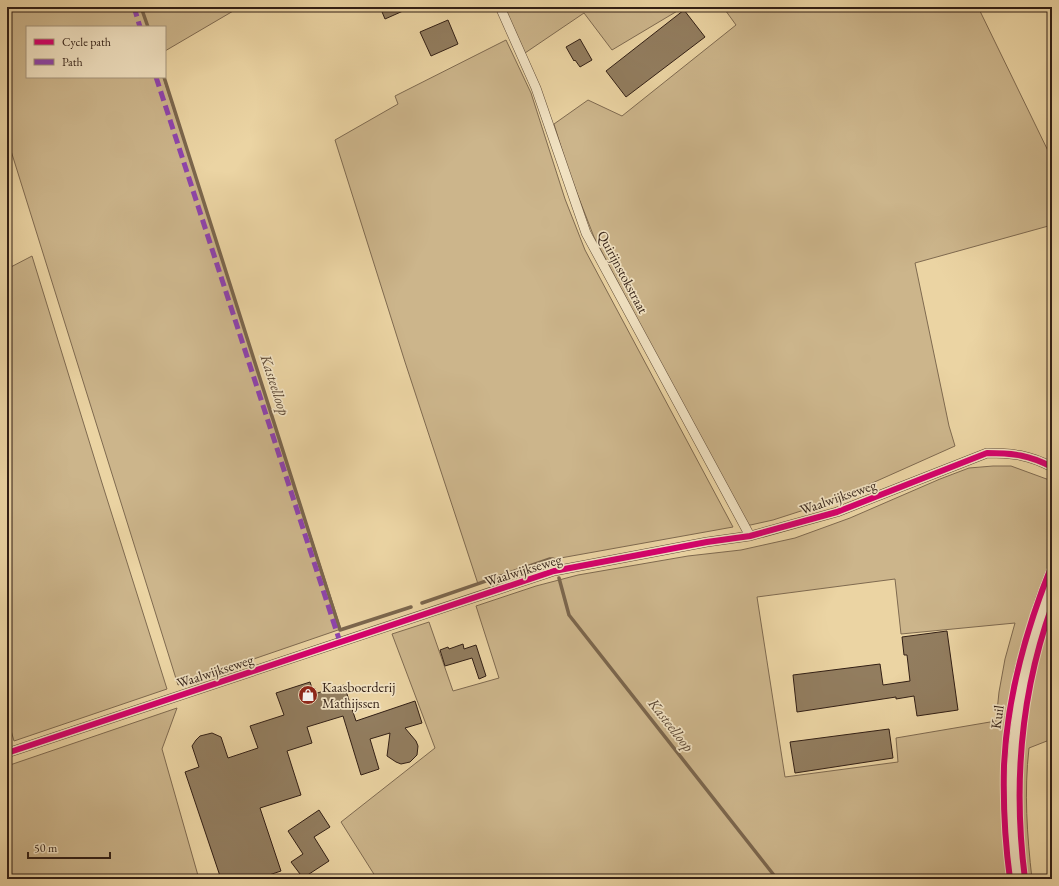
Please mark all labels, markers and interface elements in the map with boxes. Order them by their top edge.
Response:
legend [26,26,166,78]
text: Cycle path [62,34,111,50]
text: Path [62,54,83,70]
street label: Quirijnstokstraat [594,227,653,317]
water label: Kasteelloop [256,351,294,418]
street label: Waalwijkseweg [797,475,879,518]
street label: Waalwijkseweg [482,550,565,590]
street label: Waalwijkseweg [174,650,256,692]
place label: Kaasboerderij Mathijssen [322,678,395,712]
shop icon: Kaasboerderij Mathijssen [297,684,319,706]
water label: Kasteelloop [644,693,698,756]
street label: Kuil [986,703,1008,730]
scale bar [28,834,110,860]
text: 50 m [34,840,58,856]

